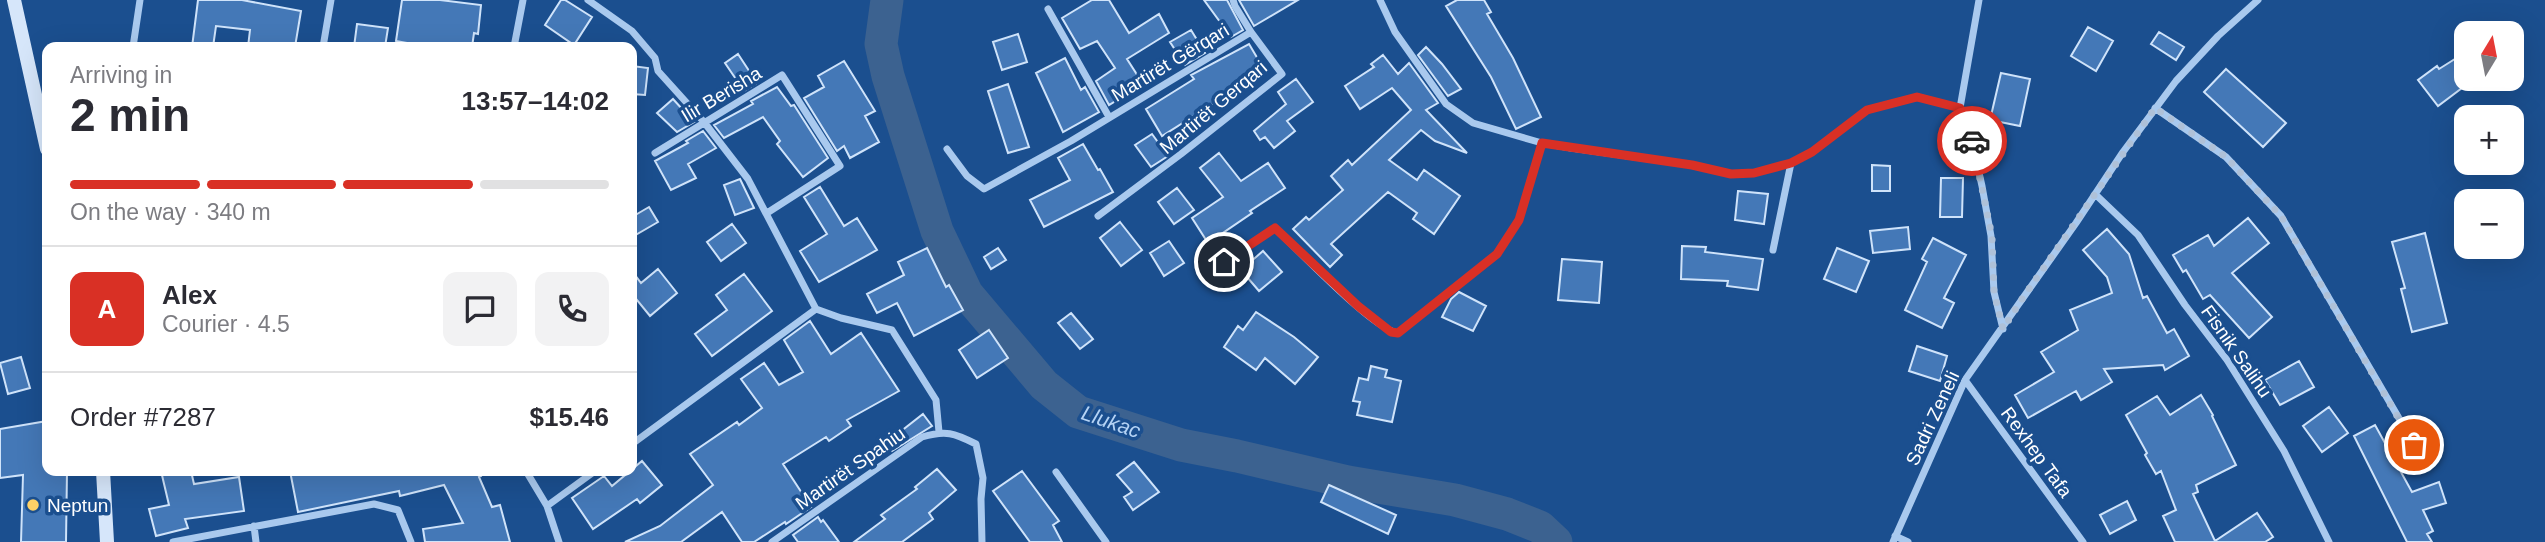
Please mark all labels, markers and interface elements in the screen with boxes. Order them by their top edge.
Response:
street label: Martirët Gërqari [1108,19,1233,106]
north arrow [2454,21,2524,91]
map controls [2454,21,2524,259]
street label: Martirët Gerqari [1156,57,1271,158]
text: Arriving in [70,62,172,88]
street label: Ilir Berisha [677,62,766,127]
text: 13:57–14:02 [462,86,609,116]
text: 2 min [70,89,190,141]
button: + [2454,105,2524,175]
courier [1937,106,2007,176]
icon: car [1953,122,1991,160]
button: − [2454,189,2524,259]
text: On the way · 340 m [70,199,271,225]
pin [1194,232,1254,292]
icon: home [1205,243,1243,281]
button: chat [443,272,517,346]
button: phone [535,272,609,346]
text: Alex [162,280,217,310]
text: A [98,294,116,324]
street label: Fisnik Salihu [2197,301,2276,401]
text: Courier · 4.5 [162,311,290,337]
street label: Sadri Zeneli [1902,368,1963,469]
water label: Llukac [1079,401,1144,442]
text: Order #7287 [70,402,216,432]
text: $15.46 [529,402,609,432]
street label: Rexhep Tafa [1997,403,2077,502]
pin [2384,415,2444,475]
street label: Martirët Spahiu [791,423,909,514]
icon: bag [2395,426,2433,464]
place label: Neptun [47,495,108,516]
marker: Neptun [25,497,41,513]

